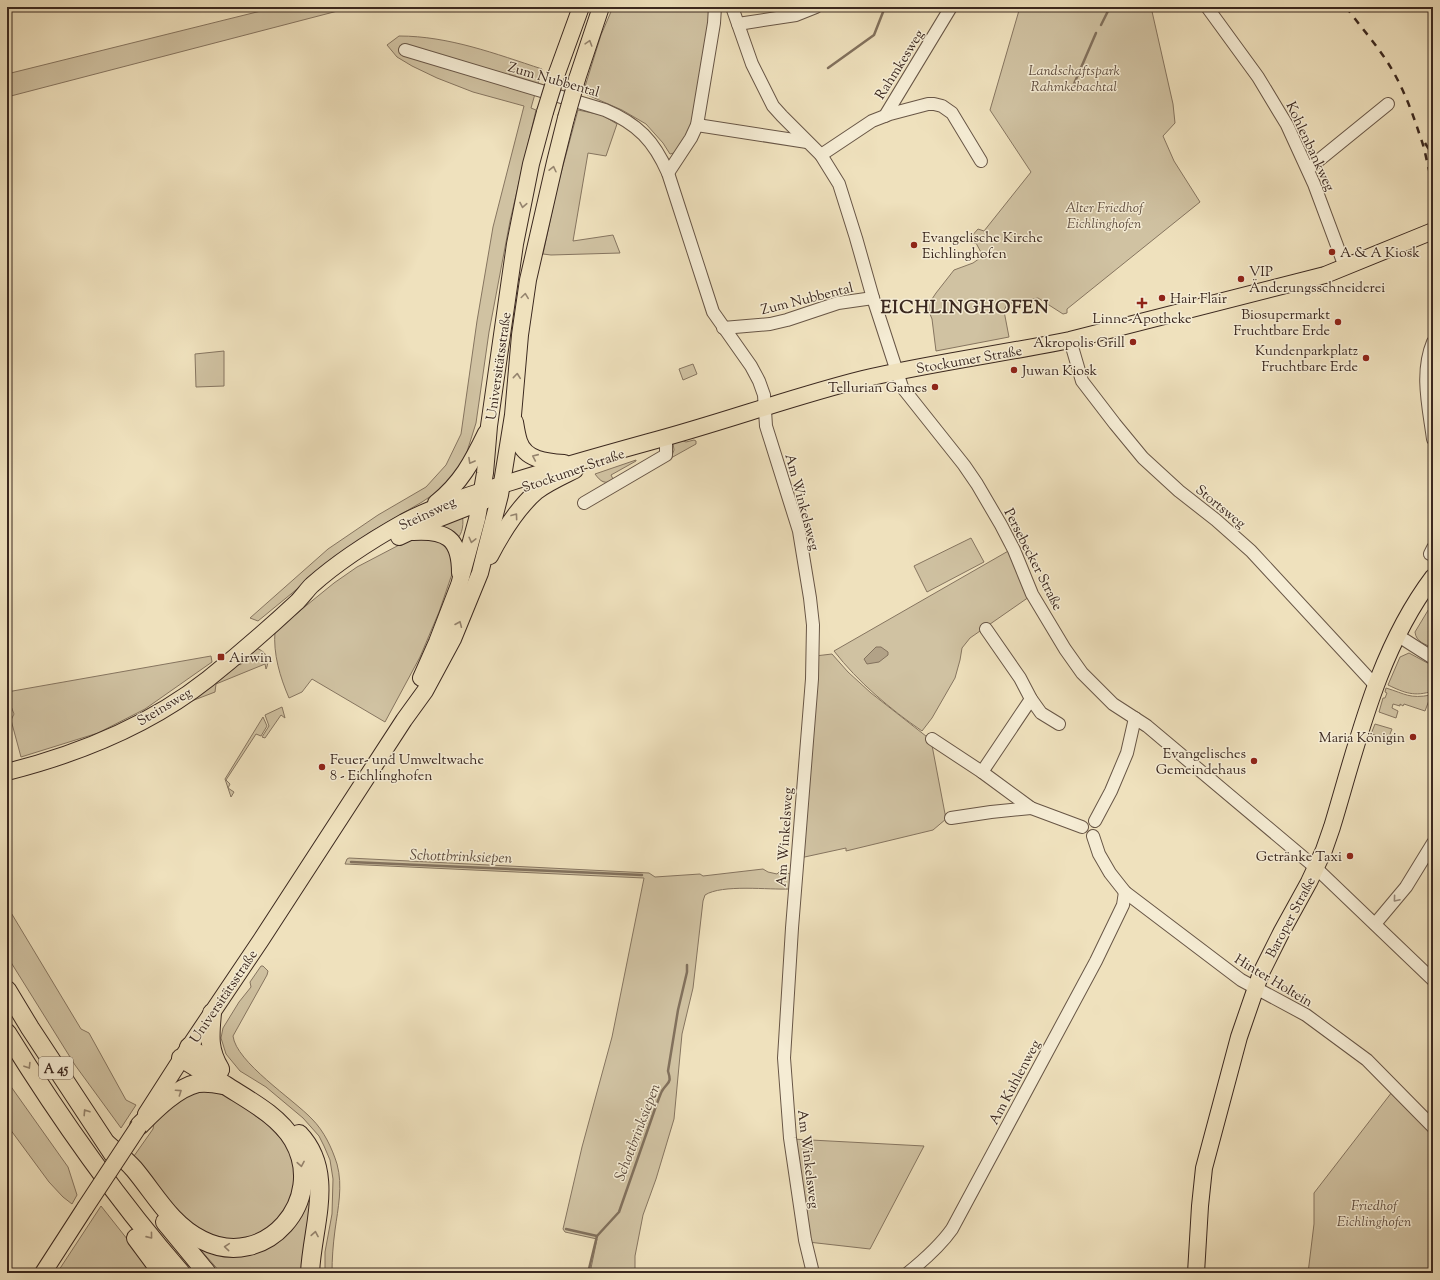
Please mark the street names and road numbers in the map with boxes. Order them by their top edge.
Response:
street label: Rahmkesweg [871,26,930,104]
street label: Zum Nubbental [505,58,602,104]
street label: Kohlenbankweg [1280,99,1339,195]
street label: Zum Nubbental [759,279,856,321]
street label: Universitätsstraße [482,311,517,422]
street label: Stockumer Straße [915,342,1024,380]
street label: Stockumer Straße [520,445,628,499]
street label: Am Winkelsweg [779,452,824,553]
street label: Stortsweg [1190,481,1249,534]
street label: Steinsweg [396,493,460,537]
street label: Persebecker Straße [998,505,1067,614]
street label: Steinsweg [134,683,196,732]
street label: Am Winkelsweg [773,787,799,887]
street label: Baroper Straße [1262,874,1322,962]
street label: Universitätsstraße [186,946,263,1048]
street label: Hinter Holtein [1230,950,1316,1013]
street label: Am Kuhlenweg [985,1037,1047,1129]
road number: A 45 [39,1057,73,1079]
street label: Am Winkelsweg [791,1109,823,1210]

